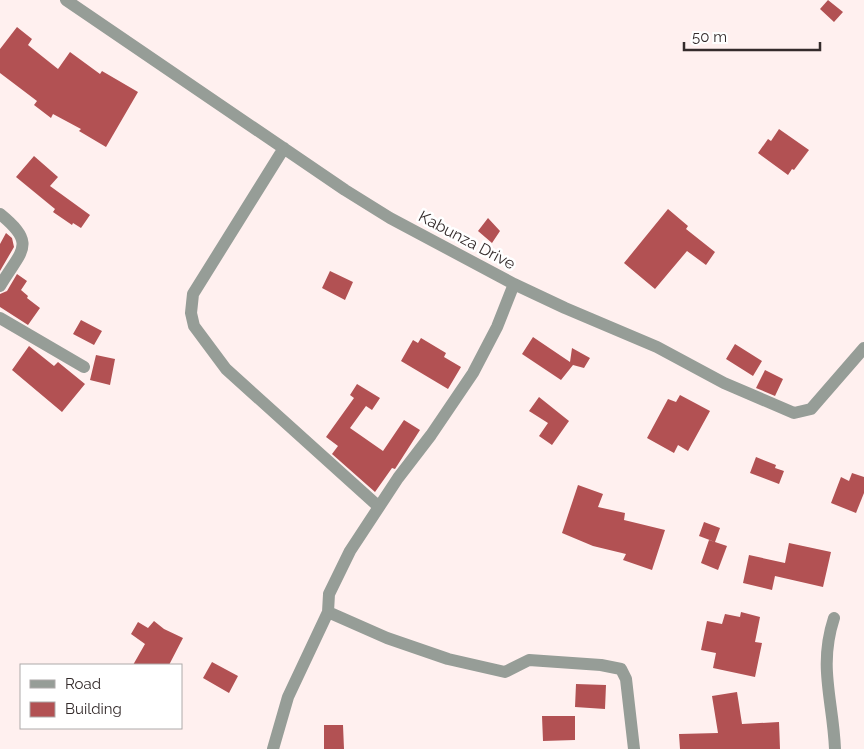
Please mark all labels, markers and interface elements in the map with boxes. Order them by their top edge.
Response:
scale bar [684,20,820,52]
text: 50 m [692,28,727,46]
street label: Kabunza Drive [415,207,519,273]
legend [20,664,182,729]
text: Road [65,675,101,693]
text: Building [65,700,122,718]

